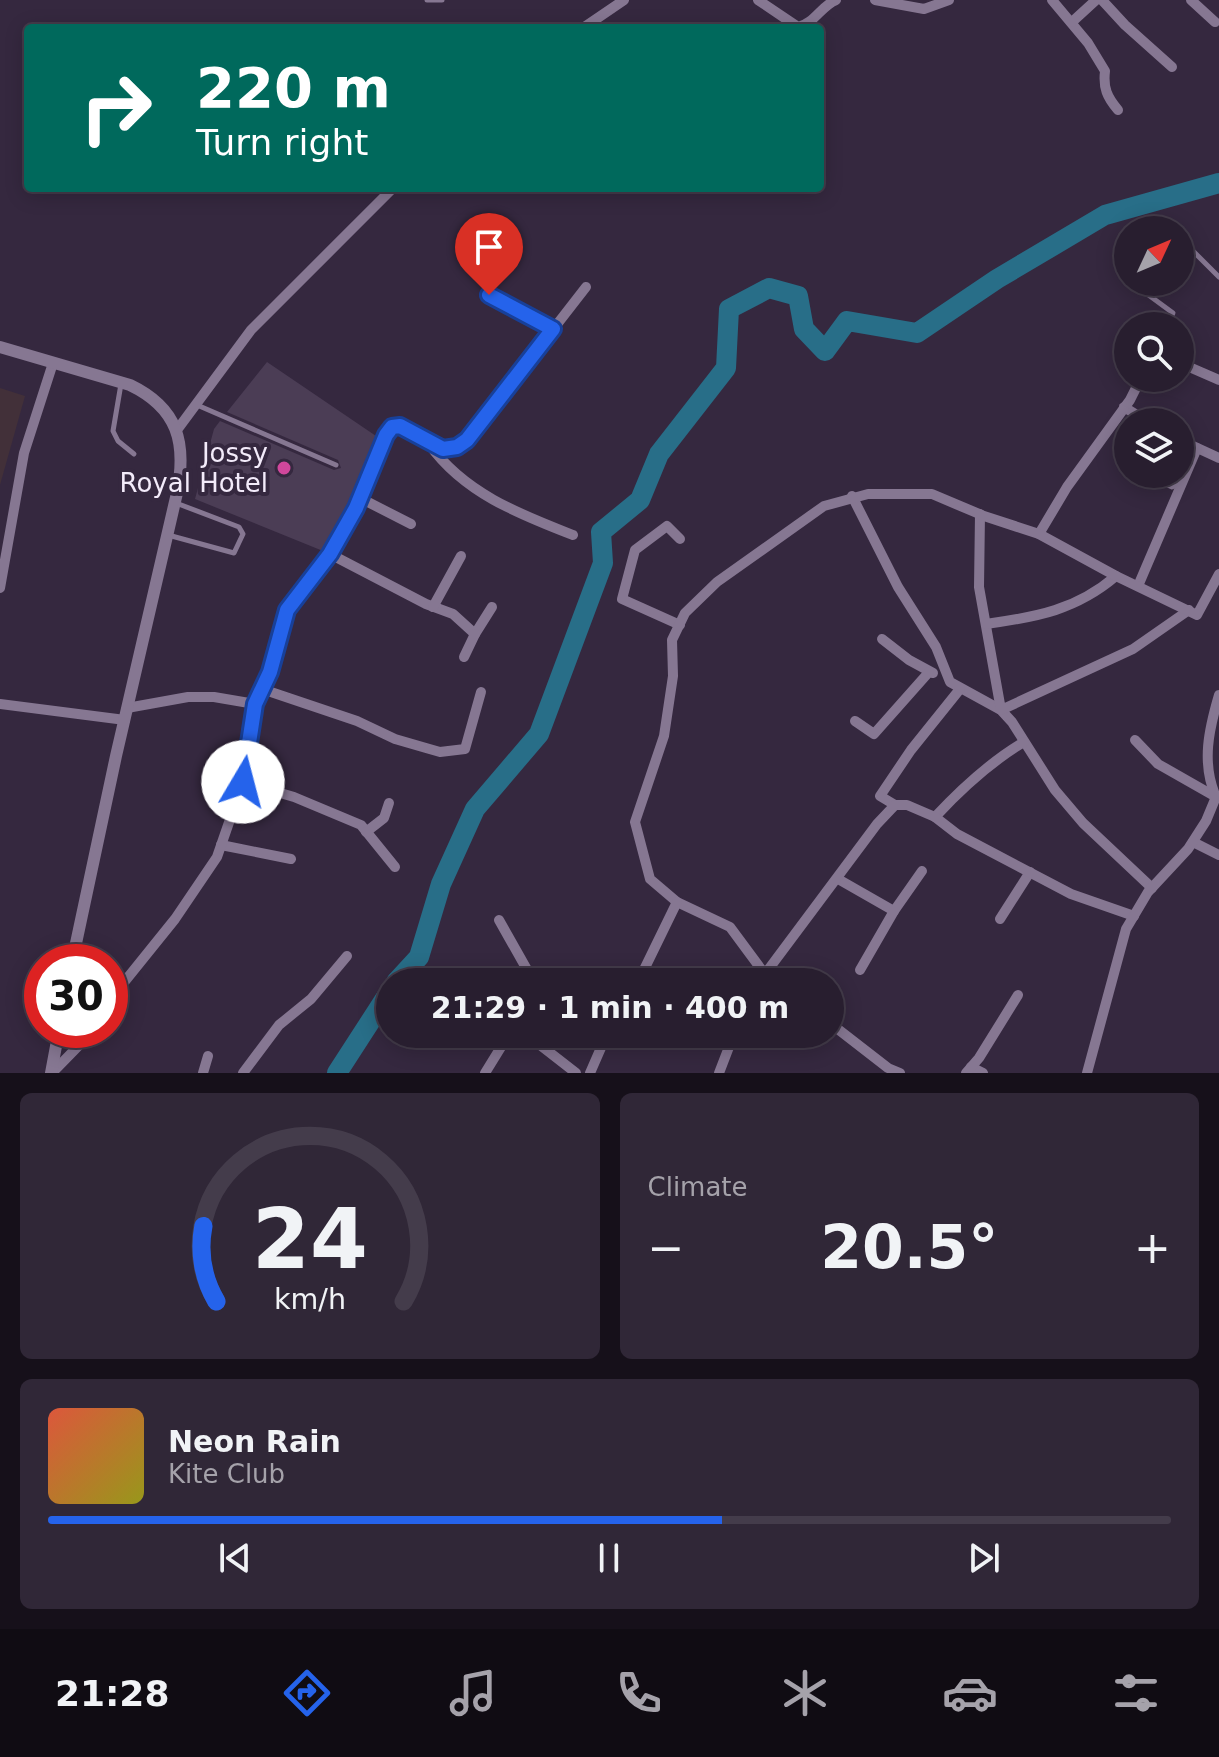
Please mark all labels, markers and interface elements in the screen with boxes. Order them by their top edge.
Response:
text: 220 m [196,55,391,120]
icon: right [64,56,168,160]
text: Turn right [196,122,368,163]
pin [455,213,523,295]
north arrow [1114,216,1194,296]
map controls [1114,216,1194,488]
icon: arrive [467,225,511,269]
button: search [1114,312,1194,392]
button: layers [1114,408,1194,488]
place label: Jossy Royal Hotel [120,438,268,498]
marker: Jossy Royal Hotel [275,459,293,477]
position arrow [201,740,285,824]
speed limit sign: 30 [24,944,128,1048]
text: 21:29 · 1 min · 400 m [431,990,789,1025]
text: Climate [648,1172,748,1202]
text: 24 [252,1191,368,1288]
text: 20.5° [820,1212,998,1282]
text: − [648,1222,684,1273]
text: + [1134,1222,1171,1273]
text: km/h [274,1282,346,1316]
text: Neon Rain [168,1424,341,1459]
text: Kite Club [168,1459,285,1489]
icon: previous [213,1536,257,1580]
icon: pause [587,1536,631,1580]
icon: next [962,1536,1006,1580]
icon: directions [279,1665,335,1721]
icon: music [445,1665,501,1721]
icon: phone [611,1665,667,1721]
icon: climate [777,1665,833,1721]
icon: car [942,1665,998,1721]
icon: filters [1108,1665,1164,1721]
text: 21:28 [55,1673,169,1714]

